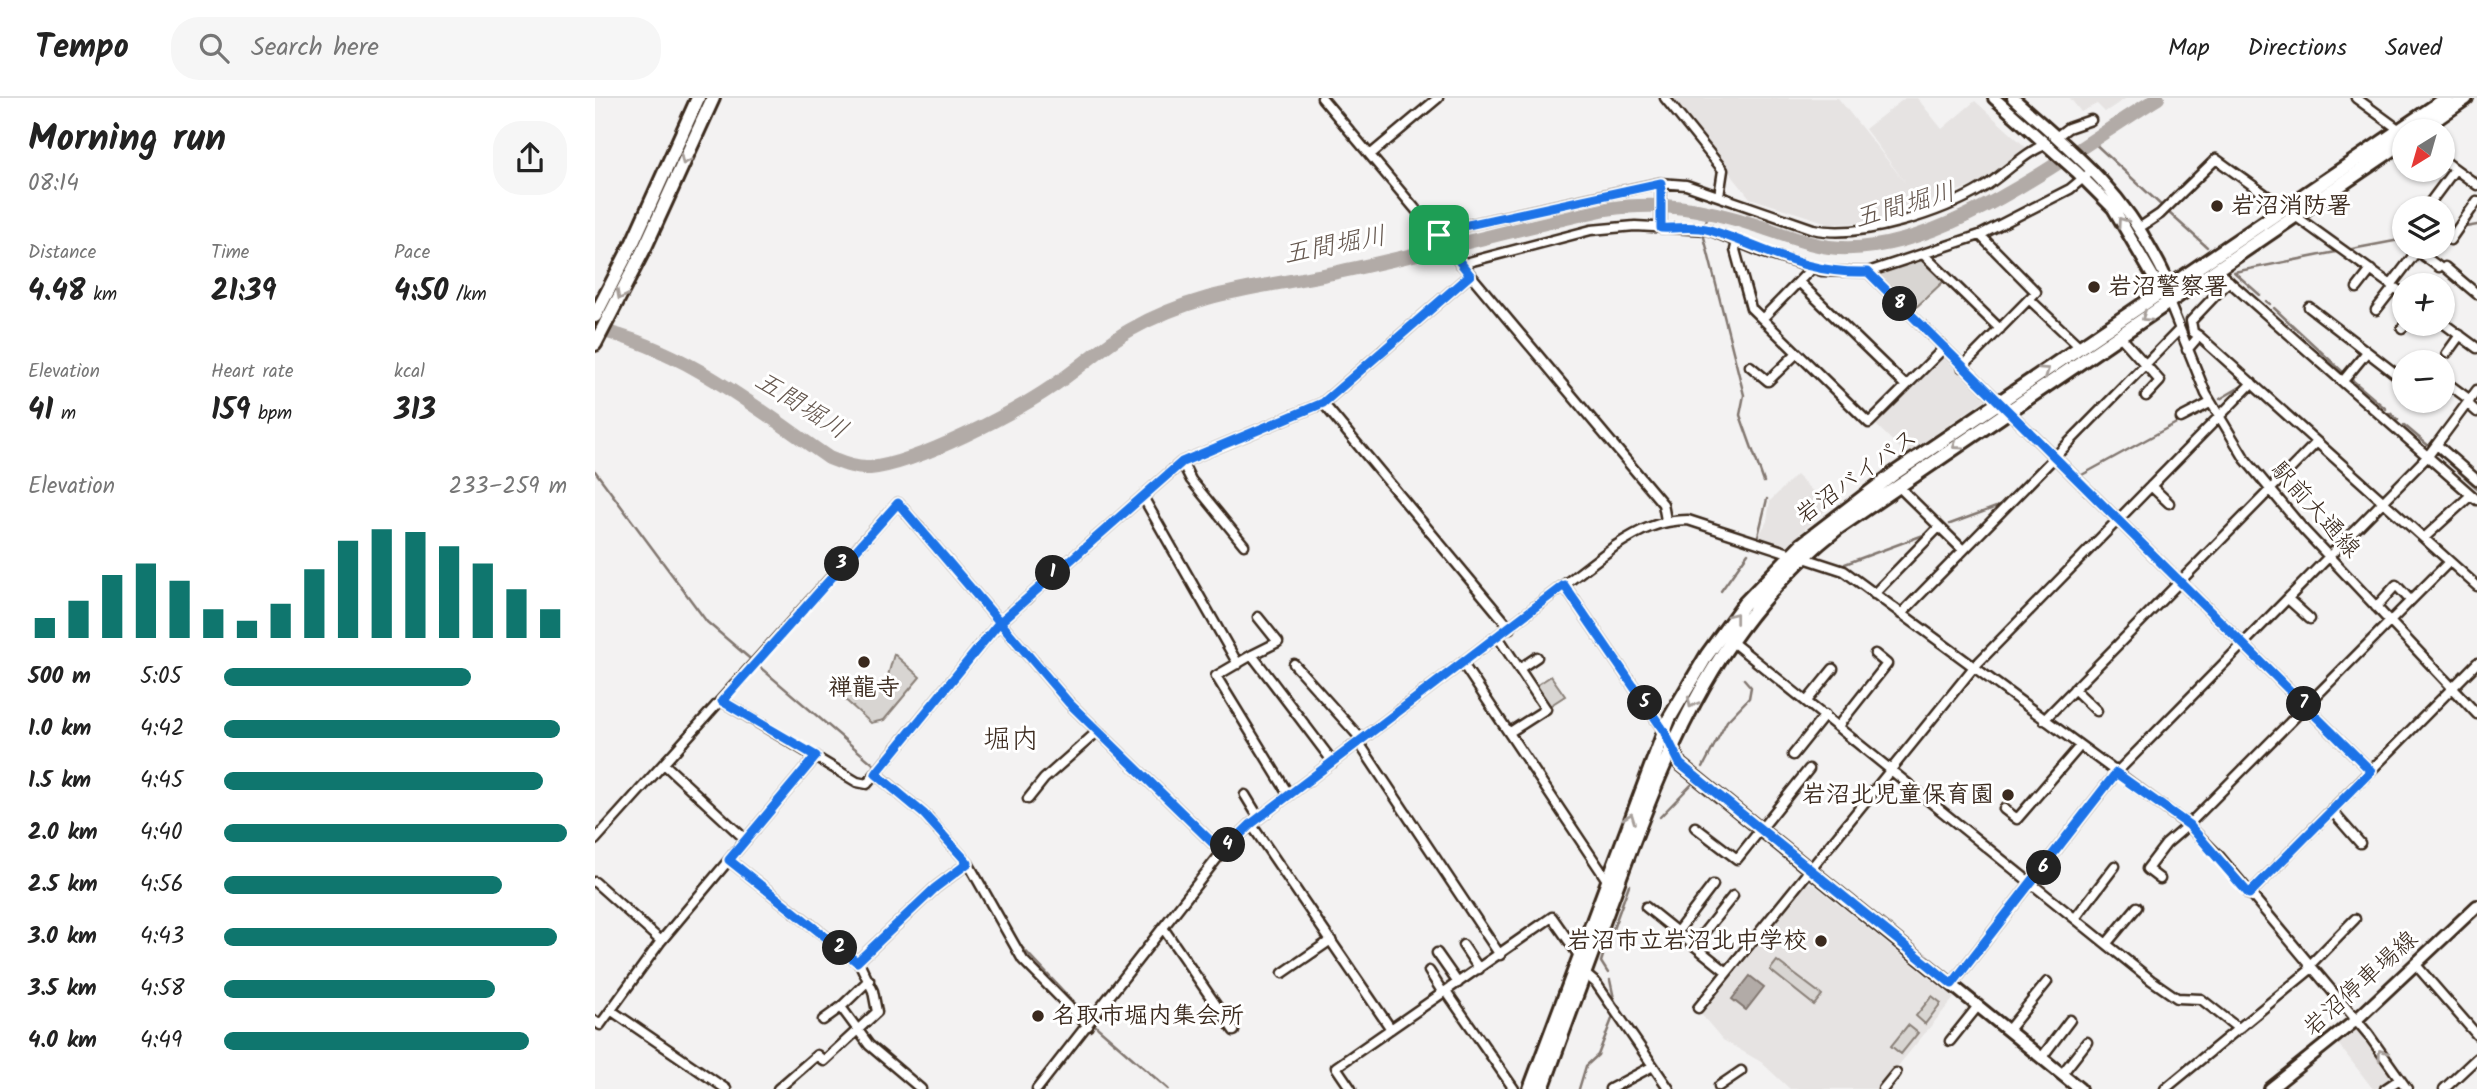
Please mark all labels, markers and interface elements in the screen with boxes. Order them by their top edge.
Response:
search box [171,17,661,80]
text: Tempo [35,22,129,75]
text: Search here [251,27,379,69]
icon: search [195,29,233,67]
text: Map [2168,29,2210,68]
text: Directions [2248,29,2347,68]
text: Saved [2385,29,2442,68]
text: Morning run [28,110,226,170]
north arrow [2392,119,2455,182]
map controls [2392,119,2455,413]
button: share [493,121,567,195]
one-way arrow [680,153,694,166]
text: 08:14 [28,166,79,202]
water label: 五間堀川 [1849,171,1961,241]
place label: 岩沼消防署 [2231,187,2351,226]
button: layers [2392,196,2455,259]
marker: 岩沼消防署 [2209,198,2225,214]
pin [1409,205,1469,265]
water label: 五間堀川 [1280,215,1390,277]
icon: arrive [1420,216,1458,254]
one-way arrow [2118,217,2130,230]
text: Distance [28,238,96,268]
text: Time [211,238,249,268]
text: Pace [394,238,430,268]
text: 4.48 [28,268,86,316]
text: 21:39 [211,268,277,316]
text: 4:50 [394,268,448,316]
place label: 岩沼警察署 [2108,268,2228,307]
button: + [2392,273,2455,336]
marker: 岩沼警察署 [2086,279,2102,295]
text: km [86,280,117,310]
text: /km [448,280,487,310]
pin: 8 [1883,286,1917,322]
one-way arrow [615,288,629,300]
text: 8 [1894,288,1905,318]
one-way arrow [2140,309,2153,322]
button: − [2392,350,2455,413]
text: Elevation [28,357,100,387]
text: Heart rate [211,357,294,387]
text: kcal [394,357,425,387]
water label: 五間堀川 [746,361,856,451]
one-way arrow [2037,366,2050,379]
text: 41 [28,387,53,435]
text: 159 [211,387,250,435]
text: 313 [394,387,436,435]
text: m [53,399,76,429]
text: bpm [250,399,292,429]
street label: 岩沼バイパス [1787,419,1927,535]
one-way arrow [1952,437,1965,449]
street label: 駅前大通線 [2260,452,2370,568]
text: Elevation [28,469,115,505]
text: 233–259 m [449,469,567,505]
pin: 3 [825,546,859,582]
text: 3 [836,548,847,578]
pin: 1 [1035,556,1071,590]
text: 1 [1050,557,1055,587]
one-way arrow [1725,613,1738,625]
marker: 禅龍寺 [856,654,872,670]
text: 500 m [28,659,91,695]
text: 5:05 [140,659,182,695]
place label: 禅龍寺 [828,669,900,708]
pin: 5 [1627,686,1663,720]
pin: 7 [2287,686,2321,722]
text: 5 [1640,687,1649,717]
text: 7 [2299,688,2308,718]
one-way arrow [1687,695,1700,708]
text: 1.0 km [28,711,91,747]
text: 4:42 [140,711,184,747]
district label: 堀内 [983,718,1039,763]
text: 1.5 km [28,763,91,799]
text: 4:45 [140,763,183,799]
place label: 岩沼北児童保育園 [1802,776,1994,815]
marker: 岩沼北児童保育園 [2000,787,2016,803]
one-way arrow [1621,813,1635,825]
text: 2.0 km [28,815,98,851]
text: 4:40 [140,815,183,851]
pin: 4 [1211,828,1245,862]
text: 4 [1222,829,1233,859]
pin: 6 [2027,850,2061,886]
text: 6 [2038,852,2049,882]
text: 2.5 km [28,867,98,903]
text: 4:56 [140,867,183,903]
text: 3.0 km [28,919,97,955]
text: 4:43 [140,919,184,955]
street label: 岩沼停車場線 [2294,921,2428,1047]
place label: 岩沼市立岩沼北中学校 [1567,922,1807,961]
pin: 2 [823,930,857,966]
text: 2 [834,932,845,962]
marker: 岩沼市立岩沼北中学校 [1813,933,1829,949]
text: 3.5 km [28,971,97,1007]
text: 4:58 [140,971,185,1007]
place label: 名取市堀内集会所 [1052,997,1244,1036]
marker: 名取市堀内集会所 [1030,1008,1046,1024]
text: 4.0 km [28,1023,97,1059]
text: 4:49 [140,1023,182,1059]
one-way arrow [2378,1049,2391,1062]

